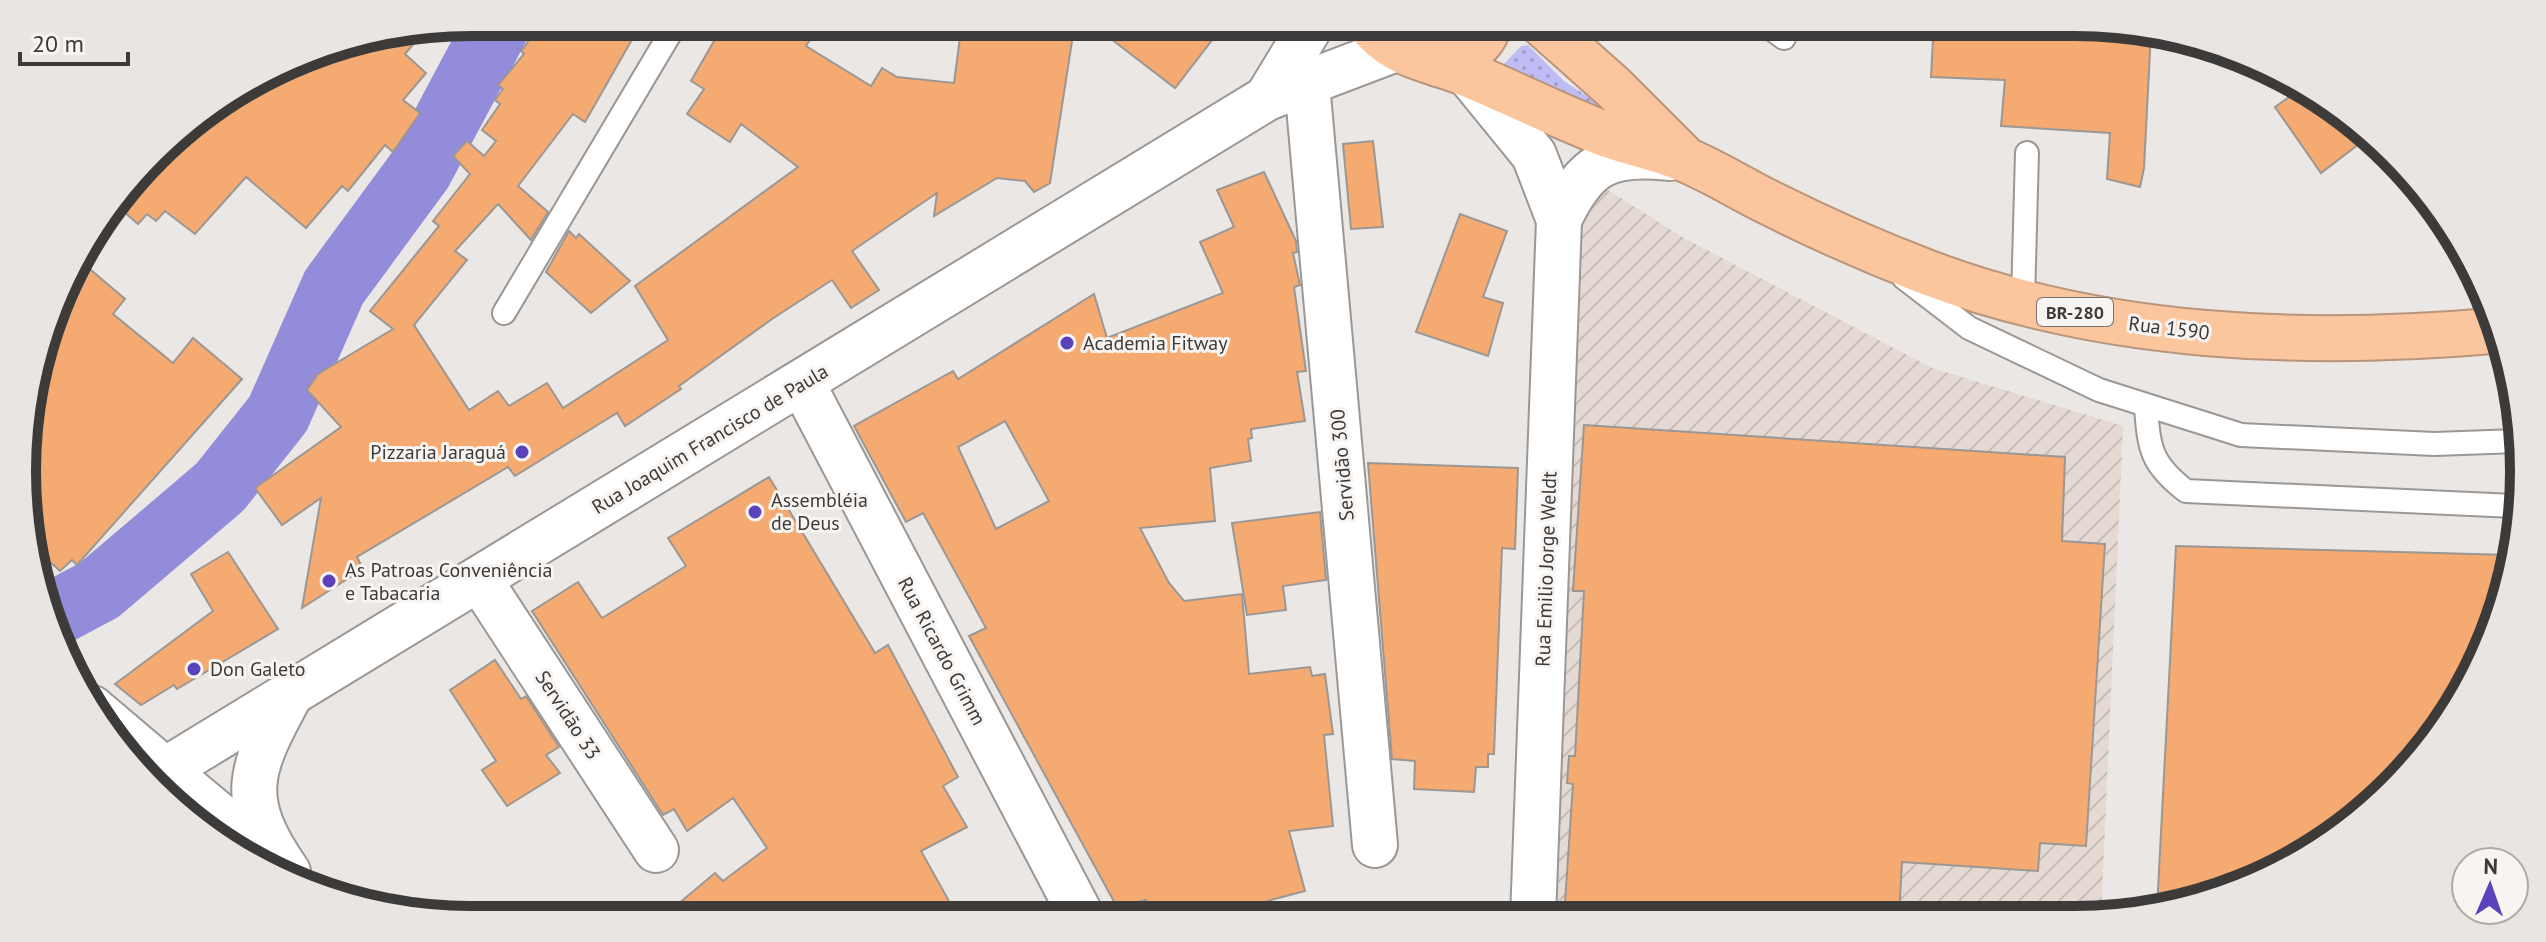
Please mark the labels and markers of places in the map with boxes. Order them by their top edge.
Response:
place label: Academia Fitway [1083,330,1228,356]
marker: Academia Fitway [1058,334,1076,352]
place label: Pizzaria Jaraguá [370,439,506,465]
marker: Pizzaria Jaraguá [513,443,531,461]
place label: Assembléia de Deus [771,487,868,536]
marker: Assembléia de Deus [746,503,764,521]
place label: As Patroas Conveniência e Tabacaria [345,557,553,606]
marker: As Patroas Conveniência e Tabacaria [320,572,338,590]
place label: Don Galeto [210,656,306,682]
marker: Don Galeto [185,660,203,678]

